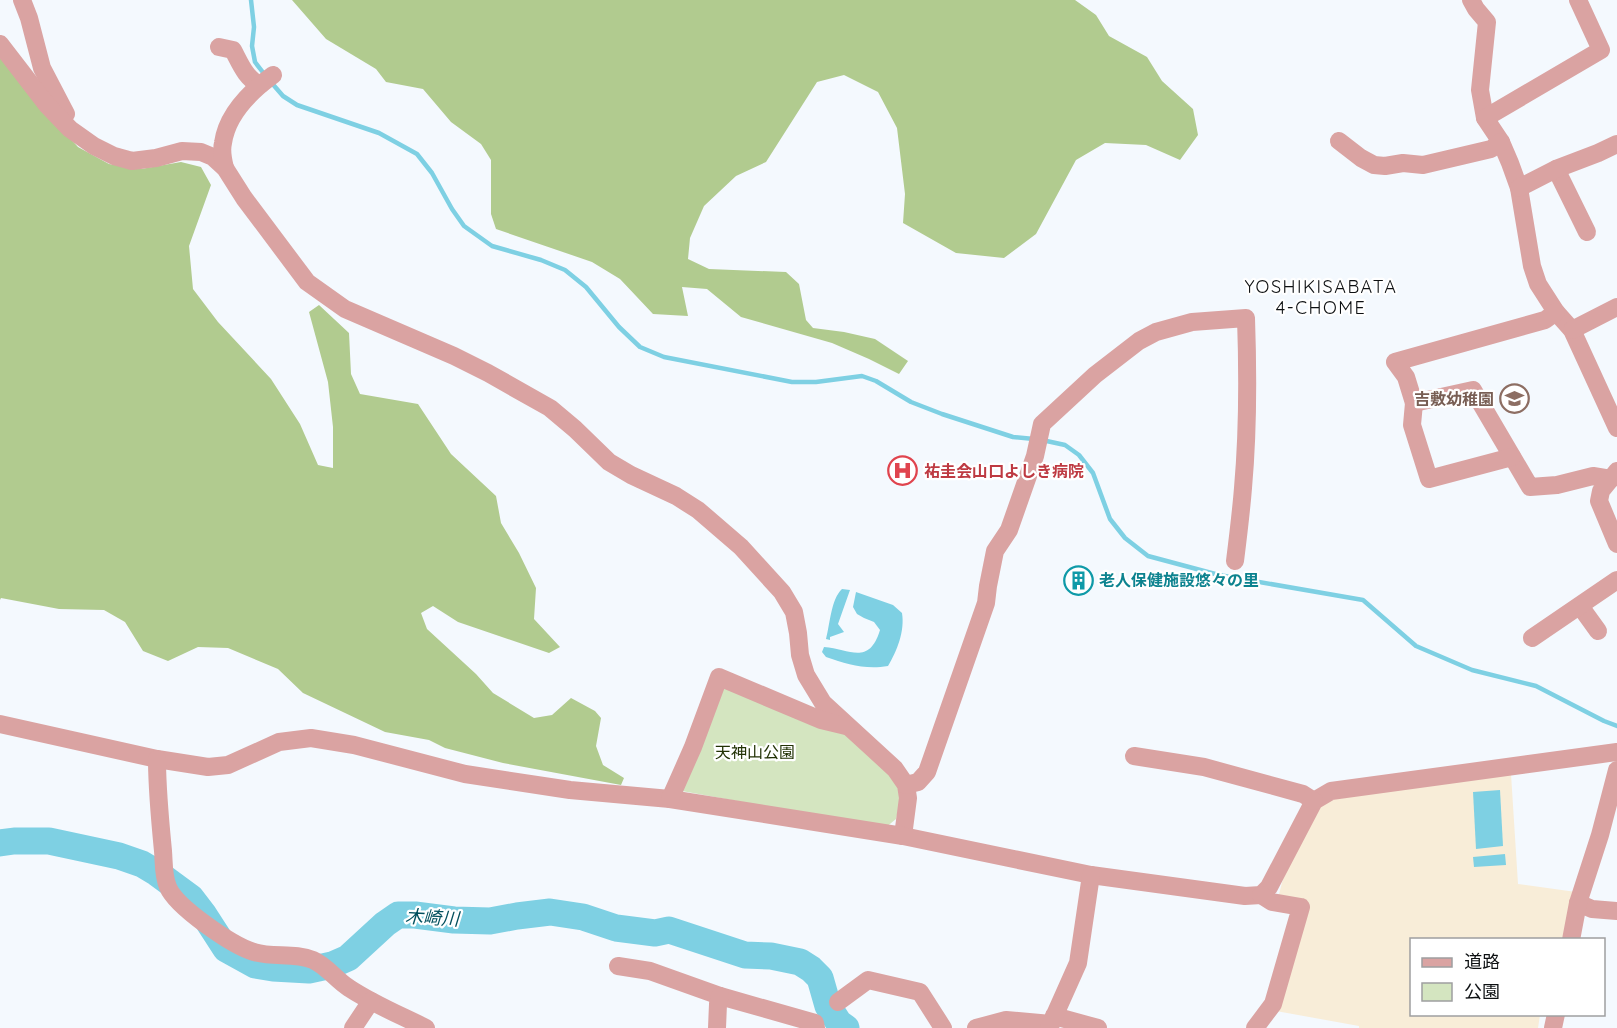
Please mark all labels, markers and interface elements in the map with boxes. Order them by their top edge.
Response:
district label: YOSHIKISABATA 4-CHOME [1245,275,1397,319]
school or university icon: 吉敷幼稚園 [1499,383,1531,415]
place label: 吉敷幼稚園 [1414,389,1494,409]
hospital icon: 祐圭会山口よしき病院 [887,455,919,487]
place label: 祐圭会山口よしき病院 [924,461,1084,481]
building icon: 老人保健施設悠々の里 [1062,564,1094,596]
place label: 老人保健施設悠々の里 [1099,570,1259,590]
park label: 天神山公園 [715,742,795,762]
water label: 木崎川 [404,905,462,931]
legend [1410,938,1605,1016]
text: 道路 [1464,950,1500,973]
text: 公園 [1464,980,1500,1003]

